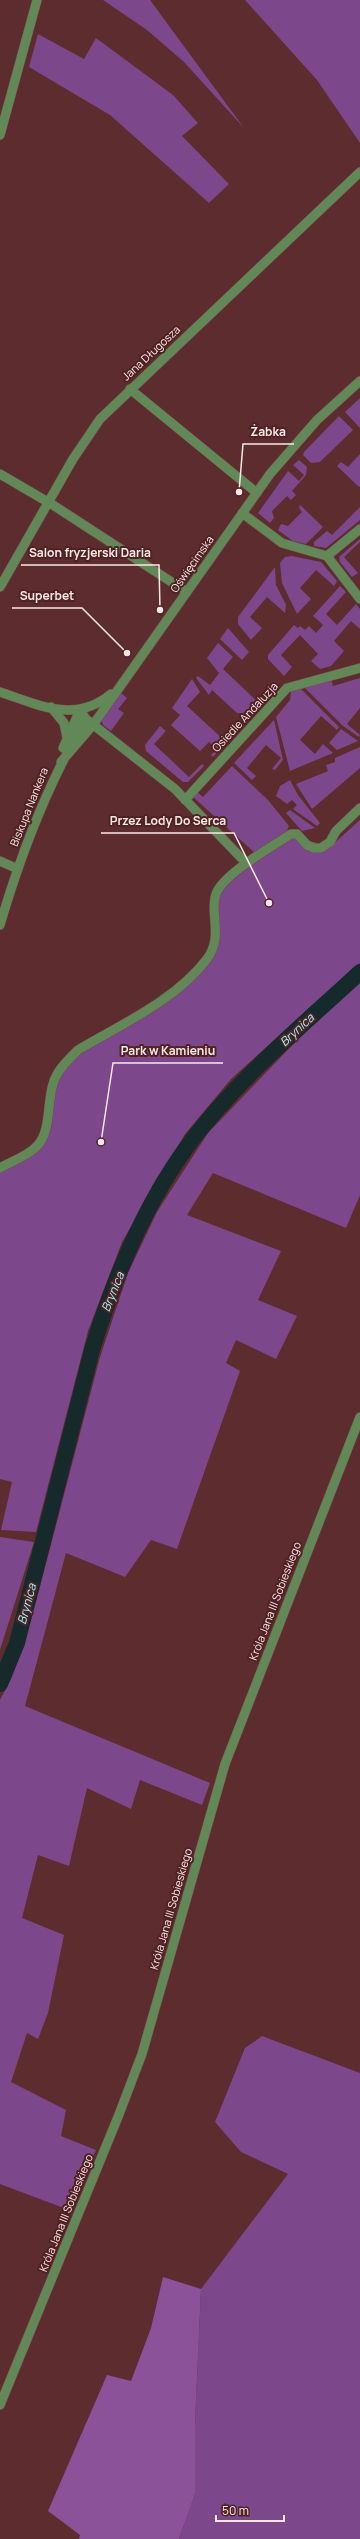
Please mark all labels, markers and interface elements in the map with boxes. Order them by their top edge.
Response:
street label: Jana Długosza [118,322,183,384]
callout: Żabka [243,420,294,444]
text: Żabka [250,423,286,440]
street label: Oświęcimska [166,532,217,595]
callout: Salon fryzjerski Daria [21,541,159,565]
text: Salon fryzjerski Daria [29,544,151,561]
callout: Superbet [12,584,82,608]
text: Superbet [20,587,74,604]
street label: Osiedle Andaluzja [208,679,281,755]
street label: Biskupa Nankera [6,765,51,848]
callout: Przez Lody Do Serca [101,809,234,833]
text: Przez Lody Do Serca [110,812,226,829]
water label: Brynica [276,1008,318,1050]
callout: Park w Kamieniu [113,1039,223,1063]
text: Park w Kamieniu [121,1042,215,1059]
water label: Brynica [97,1268,129,1314]
street label: Króla Jana III Sobieskiego [245,1539,304,1662]
water label: Brynica [13,1581,40,1626]
street label: Króla Jana III Sobieskiego [146,1846,195,1971]
street label: Króla Jana III Sobieskiego [35,2151,96,2274]
scale bar [216,2497,284,2523]
text: 50 m [222,2502,249,2519]

